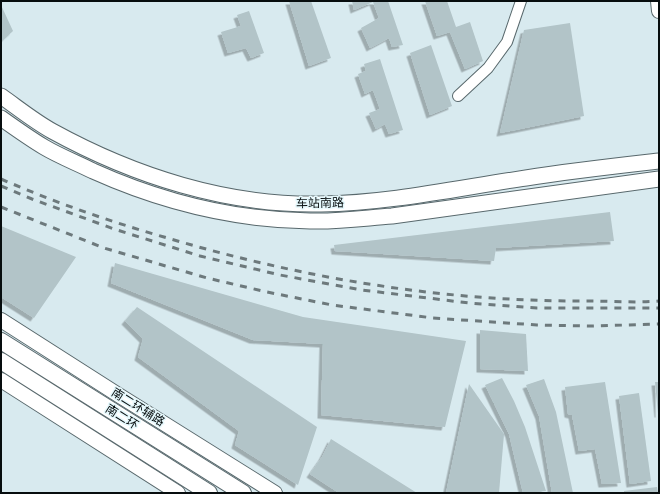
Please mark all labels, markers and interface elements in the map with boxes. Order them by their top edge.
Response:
street label: 车站南路 [296,196,344,210]
street label: 南二环辅路 [109,385,167,429]
street label: 南二环 [103,401,141,433]

